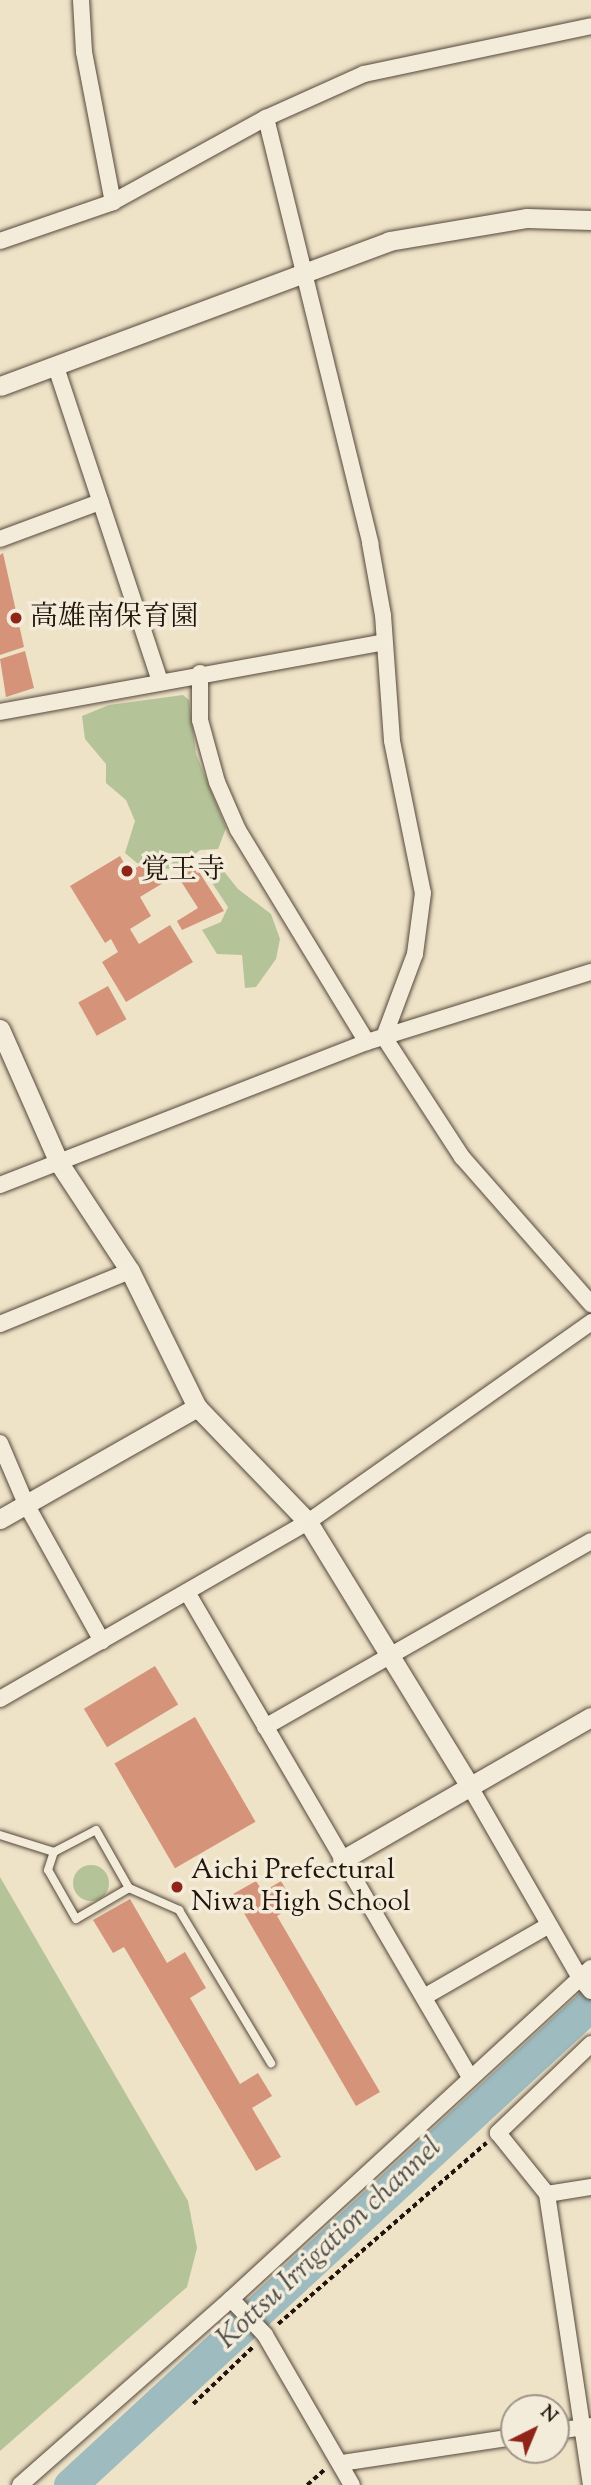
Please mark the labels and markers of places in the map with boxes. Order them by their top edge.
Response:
place label: 高雄南保育園 [30,601,198,635]
marker: 高雄南保育園 [8,610,24,626]
place label: 覚王寺 [141,854,225,888]
marker: 覚王寺 [119,863,135,879]
place label: Aichi Prefectural Niwa High School [191,1854,411,1920]
marker: Aichi Prefectural Niwa High School [169,1879,185,1895]

